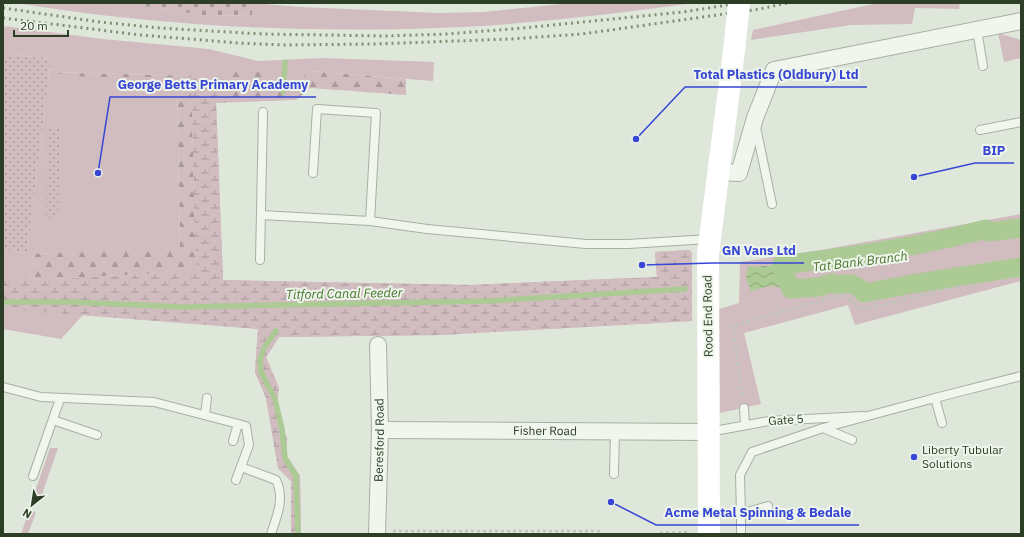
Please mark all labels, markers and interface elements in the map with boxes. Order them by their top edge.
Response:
scale bar [14,12,68,38]
text: 20 m [20,18,48,33]
callout: Total Plastics (Oldbury) Ltd [685,62,867,87]
text: Total Plastics (Oldbury) Ltd [693,66,859,83]
callout: George Betts Primary Academy [110,72,316,97]
text: George Betts Primary Academy [118,76,308,93]
callout: BIP [975,138,1014,163]
text: BIP [983,142,1006,159]
callout: GN Vans Ltd [714,238,804,263]
text: GN Vans Ltd [722,242,796,259]
water label: Tat Bank Branch [812,247,908,276]
street label: Rood End Road [699,275,716,357]
water label: Titford Canal Feeder [286,284,404,303]
street label: Beresford Road [371,398,387,482]
street label: Gate 5 [768,411,804,428]
street label: Fisher Road [513,423,577,438]
place label: Liberty Tubular Solutions [922,442,1004,471]
marker: Liberty Tubular Solutions [909,452,919,462]
north arrow [12,485,52,525]
callout: Acme Metal Spinning & Bedale [656,500,859,525]
text: Acme Metal Spinning & Bedale [665,504,851,521]
text: N [20,506,34,522]

